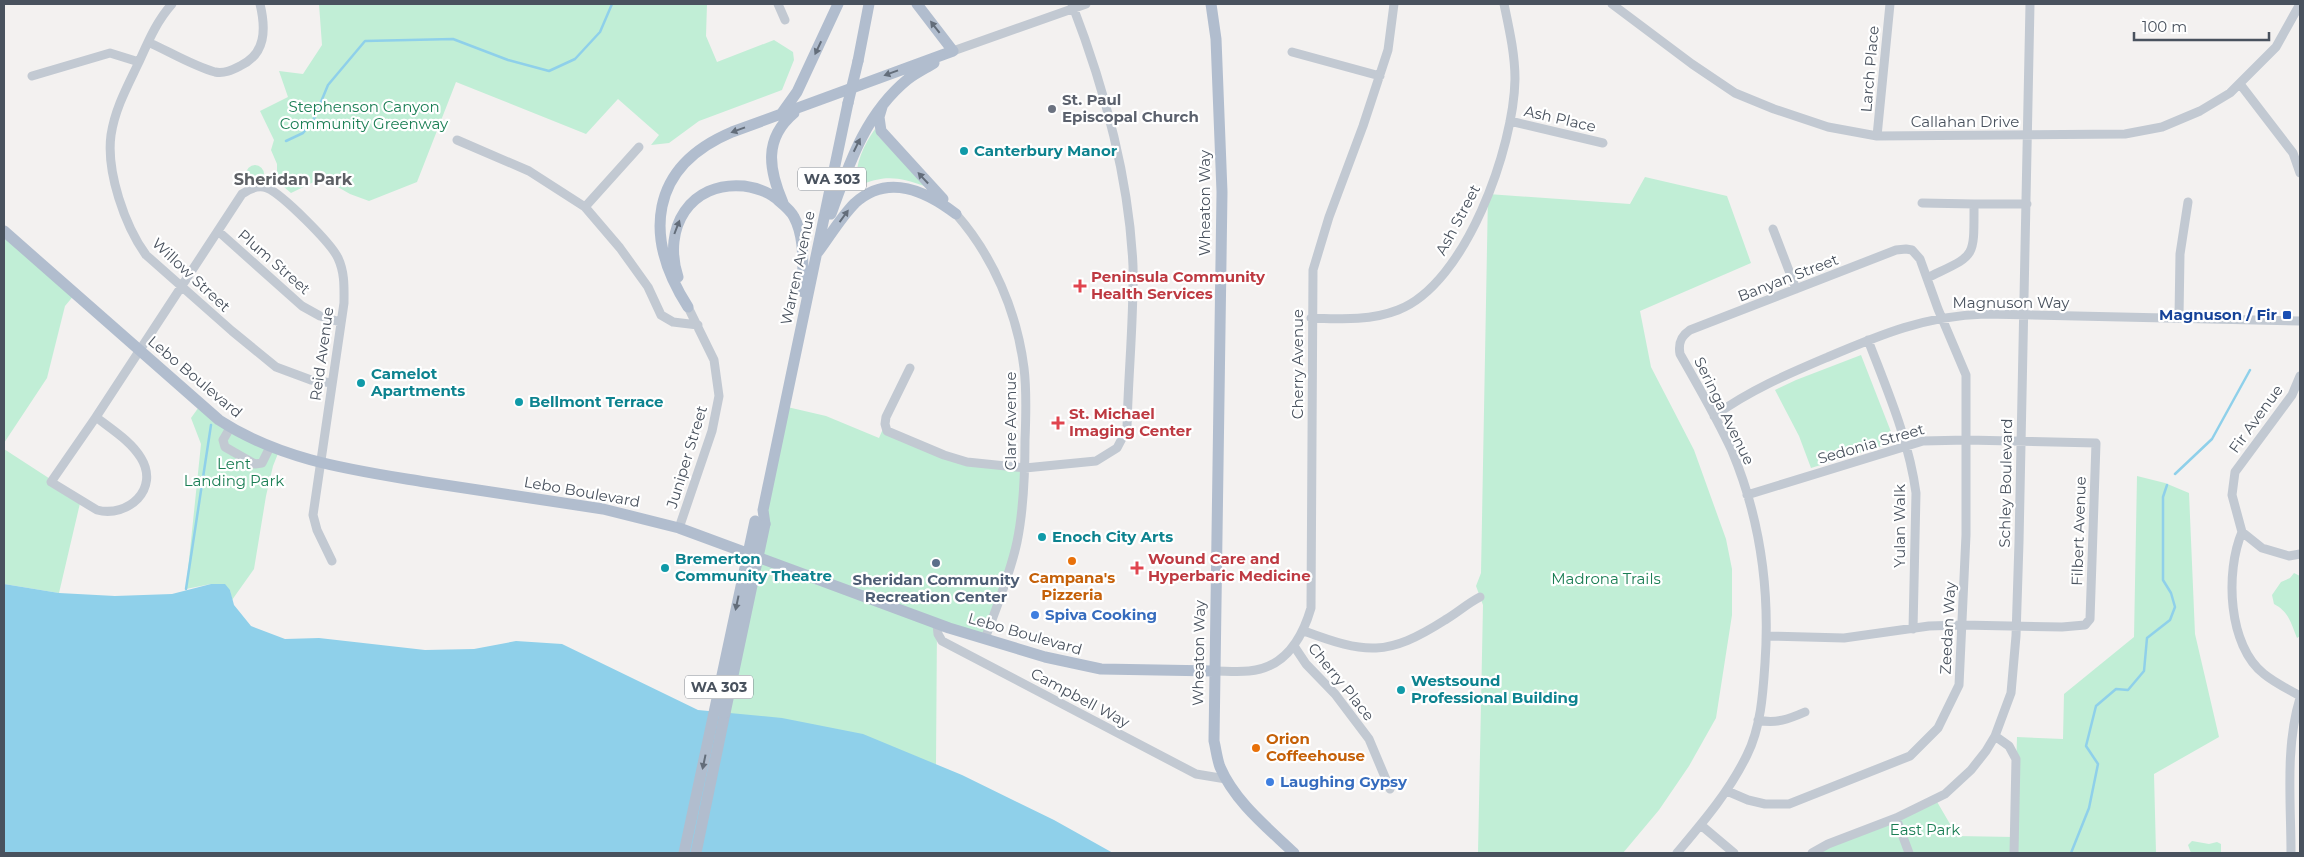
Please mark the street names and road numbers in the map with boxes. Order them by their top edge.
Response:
street label: Larch Place [1856,25,1883,113]
street label: Ash Place [1522,101,1598,136]
street label: Callahan Drive [1911,112,2019,131]
street label: Wheaton Way [1195,149,1214,256]
road number: WA 303 [798,168,866,190]
street label: Ash Street [1431,181,1484,258]
street label: Warren Avenue [776,209,819,327]
street label: Plum Street [234,225,315,298]
street label: Willow Street [148,234,234,316]
street label: Banyan Street [1735,250,1841,305]
street label: Magnuson Way [1953,293,2070,312]
street label: Reid Avenue [306,306,337,402]
street label: Cherry Avenue [1288,309,1307,419]
street label: Lebo Boulevard [144,332,247,422]
street label: Seringa Avenue [1690,354,1759,468]
street label: Clare Avenue [1001,372,1020,470]
street label: Fir Avenue [2224,381,2287,457]
street label: Juniper Street [662,403,711,511]
street label: Schley Boulevard [1995,418,2016,548]
street label: Sedonia Street [1815,419,1926,468]
street label: Lebo Boulevard [522,472,642,511]
street label: Filbert Avenue [2067,476,2090,586]
street label: Yulan Walk [1890,484,1909,568]
street label: Zeedan Way [1936,580,1959,675]
street label: Wheaton Way [1188,599,1209,706]
street label: Lebo Boulevard [966,608,1084,659]
street label: Cherry Place [1304,639,1379,724]
street label: Campbell Way [1028,664,1134,732]
road number: WA 303 [685,676,753,699]

